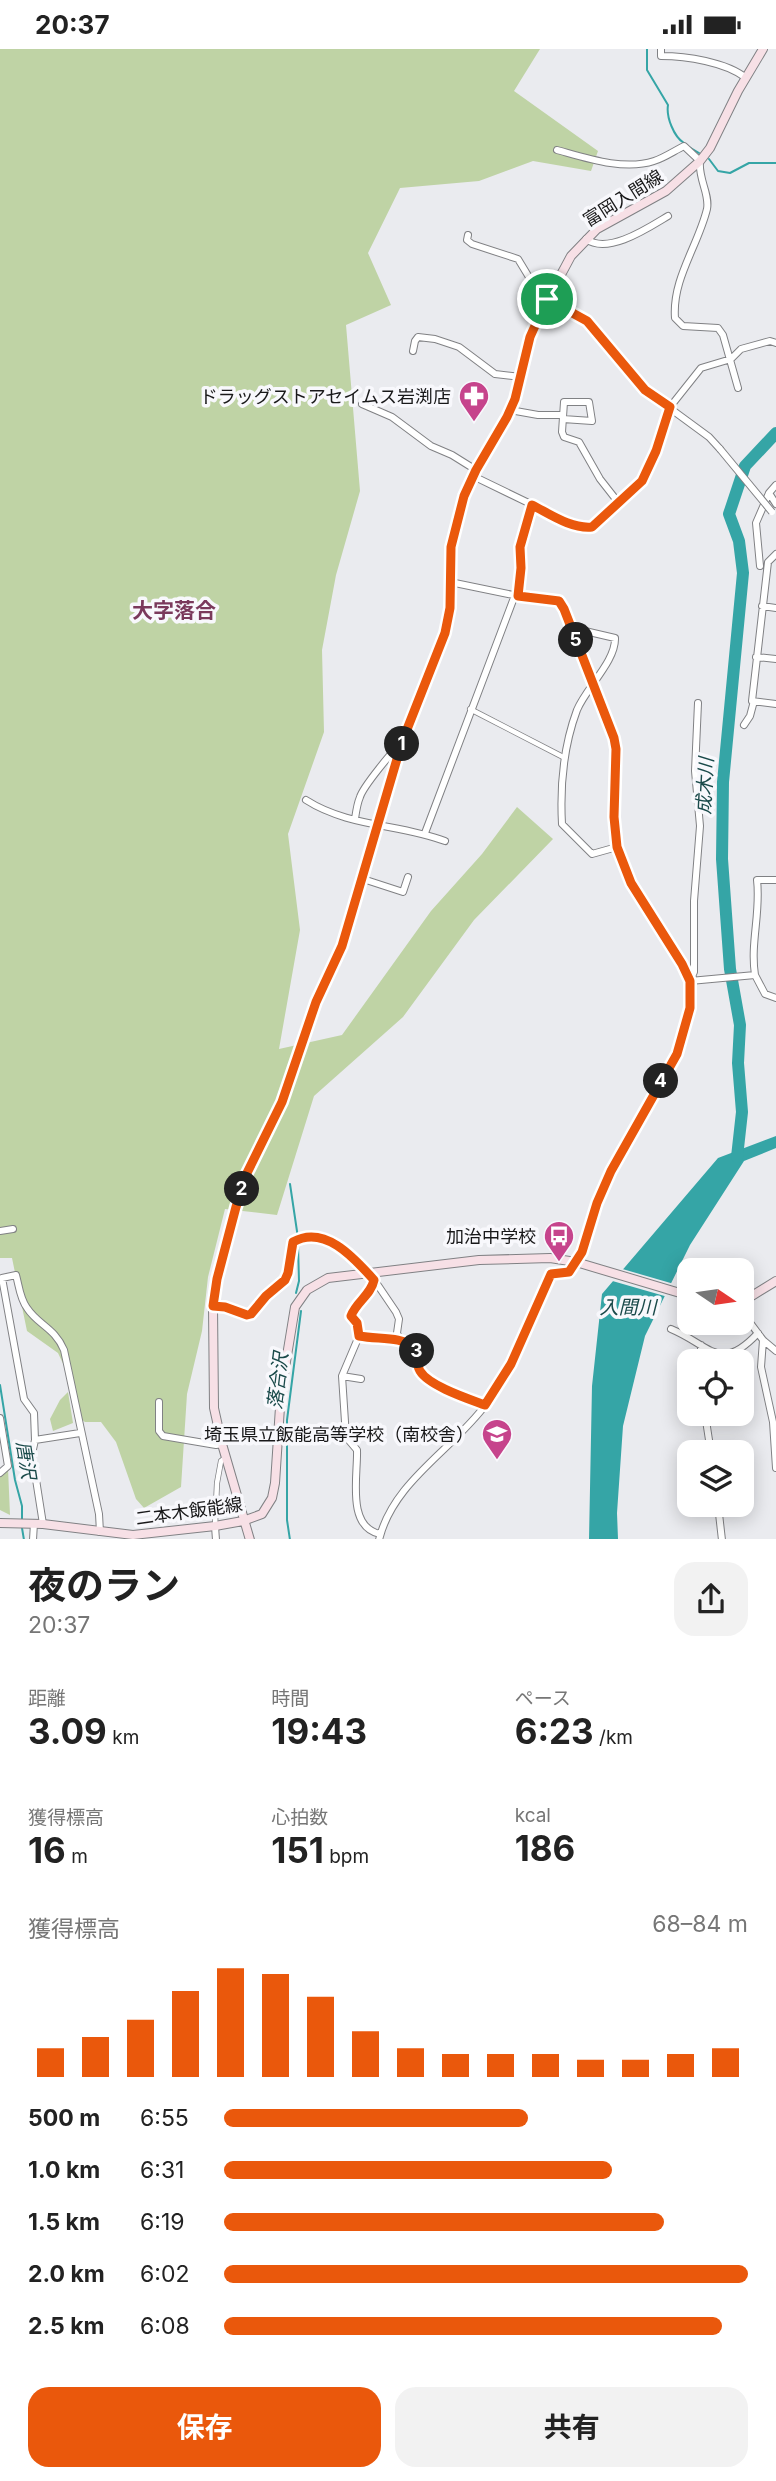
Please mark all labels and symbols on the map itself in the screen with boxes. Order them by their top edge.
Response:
street label: 富岡入間線 [579,165,667,231]
pin [517,269,577,329]
pharmacy icon: ドラッグストアセイムス岩渕店 [457,379,491,423]
place label: ドラッグストアセイムス岩渕店 [200,386,451,407]
district label: 大字落合 [132,598,216,623]
pin: 5 [558,623,594,657]
pin: 1 [384,727,420,761]
water label: 成木川 [692,755,718,815]
pin: 4 [644,1063,678,1099]
pin: 2 [224,1171,260,1207]
bus stop icon: 加治中学校 [542,1219,576,1263]
place label: 加治中学校 [446,1226,536,1247]
north arrow [677,1258,754,1335]
water label: 入間川 [599,1296,658,1319]
pin: 3 [400,1333,434,1369]
water label: 落合沢 [263,1348,293,1411]
school or university icon: 埼玉県立飯能高等学校（南校舎） [480,1417,514,1461]
place label: 埼玉県立飯能高等学校（南校舎） [204,1424,474,1445]
water label: 唐沢 [12,1439,41,1484]
street label: 二本木飯能線 [134,1493,244,1529]

